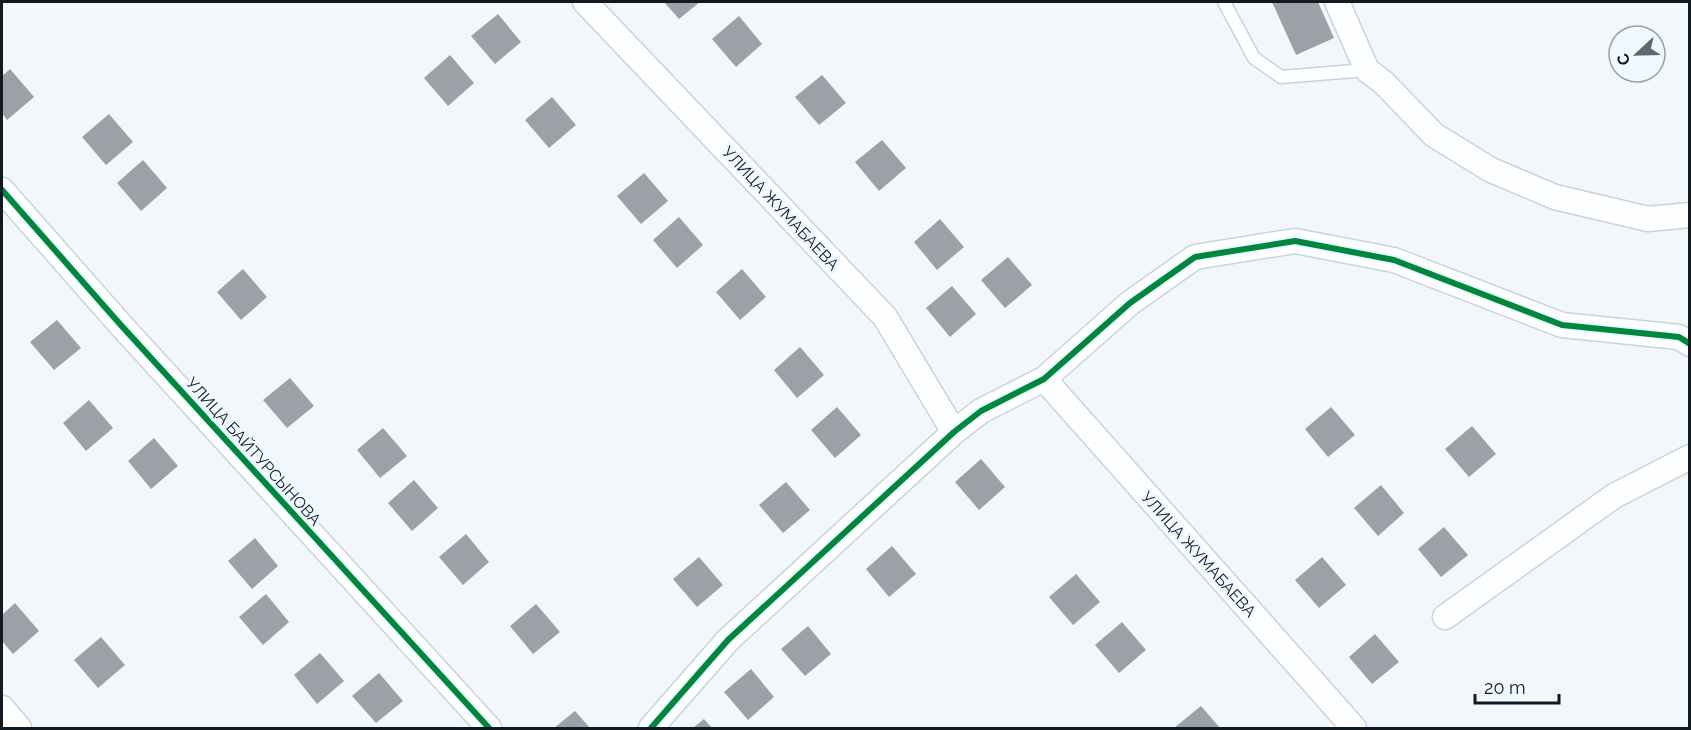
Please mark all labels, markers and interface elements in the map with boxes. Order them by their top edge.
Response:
north arrow [1607,24,1667,84]
text: С [1613,51,1634,68]
street label: УЛИЦА ЖУМАБАЕВА [718,143,843,274]
street label: УЛИЦА БАЙТУРСЫНОВА [182,374,325,529]
street label: УЛИЦА ЖУМАБАЕВА [1137,488,1260,621]
scale bar [1475,667,1559,705]
text: 20 m [1484,677,1526,698]

